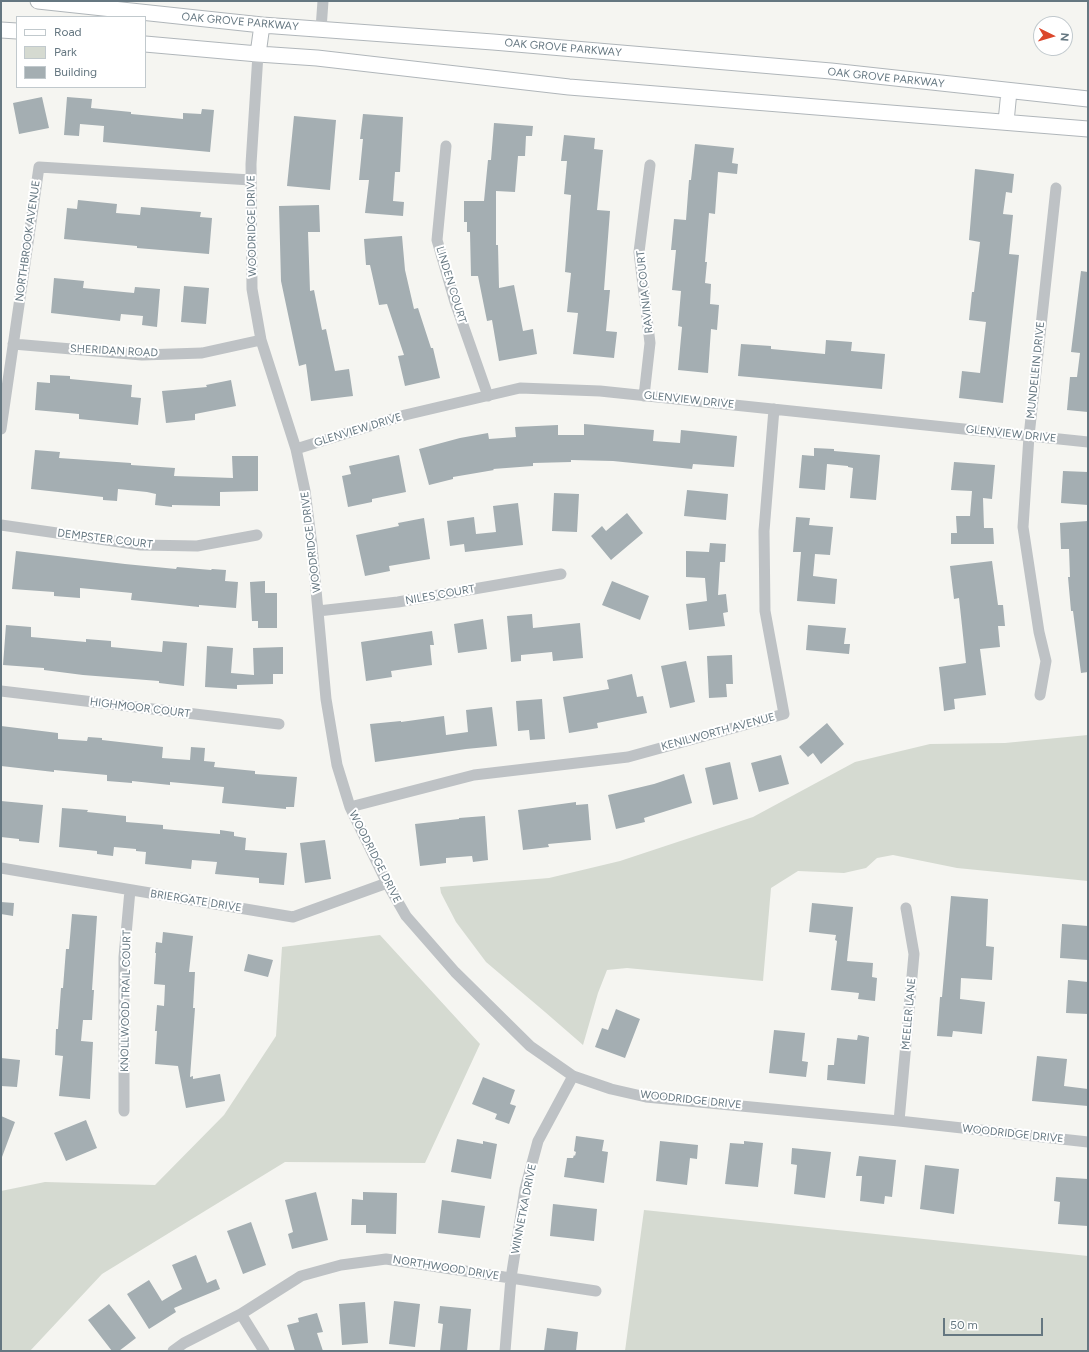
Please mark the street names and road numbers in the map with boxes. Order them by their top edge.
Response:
street label: OAK GROVE PARKWAY [181,10,299,34]
street label: OAK GROVE PARKWAY [504,36,622,60]
street label: OAK GROVE PARKWAY [827,65,945,91]
street label: WOODRIDGE DRIVE [245,175,259,277]
street label: NORTHBROOK AVENUE [13,180,43,302]
street label: LINDEN COURT [433,245,469,325]
street label: RAVINIA COURT [634,250,656,334]
street label: MUNDELEIN DRIVE [1024,321,1048,419]
street label: SHERIDAN ROAD [70,342,158,360]
street label: GLENVIEW DRIVE [643,389,735,411]
street label: GLENVIEW DRIVE [313,410,403,450]
street label: GLENVIEW DRIVE [965,423,1057,445]
street label: WOODRIDGE DRIVE [298,491,324,593]
street label: DEMPSTER COURT [57,527,153,551]
street label: NILES COURT [404,582,476,608]
street label: HIGHMOOR COURT [89,695,191,721]
street label: KENILWORTH AVENUE [660,710,776,754]
street label: WOODRIDGE DRIVE [346,809,404,905]
street label: BRIERGATE DRIVE [149,887,243,915]
street label: KNOLLWOOD TRAIL COURT [118,930,134,1072]
street label: MEELER LANE [899,977,919,1051]
street label: WOODRIDGE DRIVE [640,1088,742,1112]
street label: WOODRIDGE DRIVE [962,1122,1064,1146]
street label: WINNETKA DRIVE [509,1163,539,1255]
street label: NORTHWOOD DRIVE [392,1253,500,1283]

